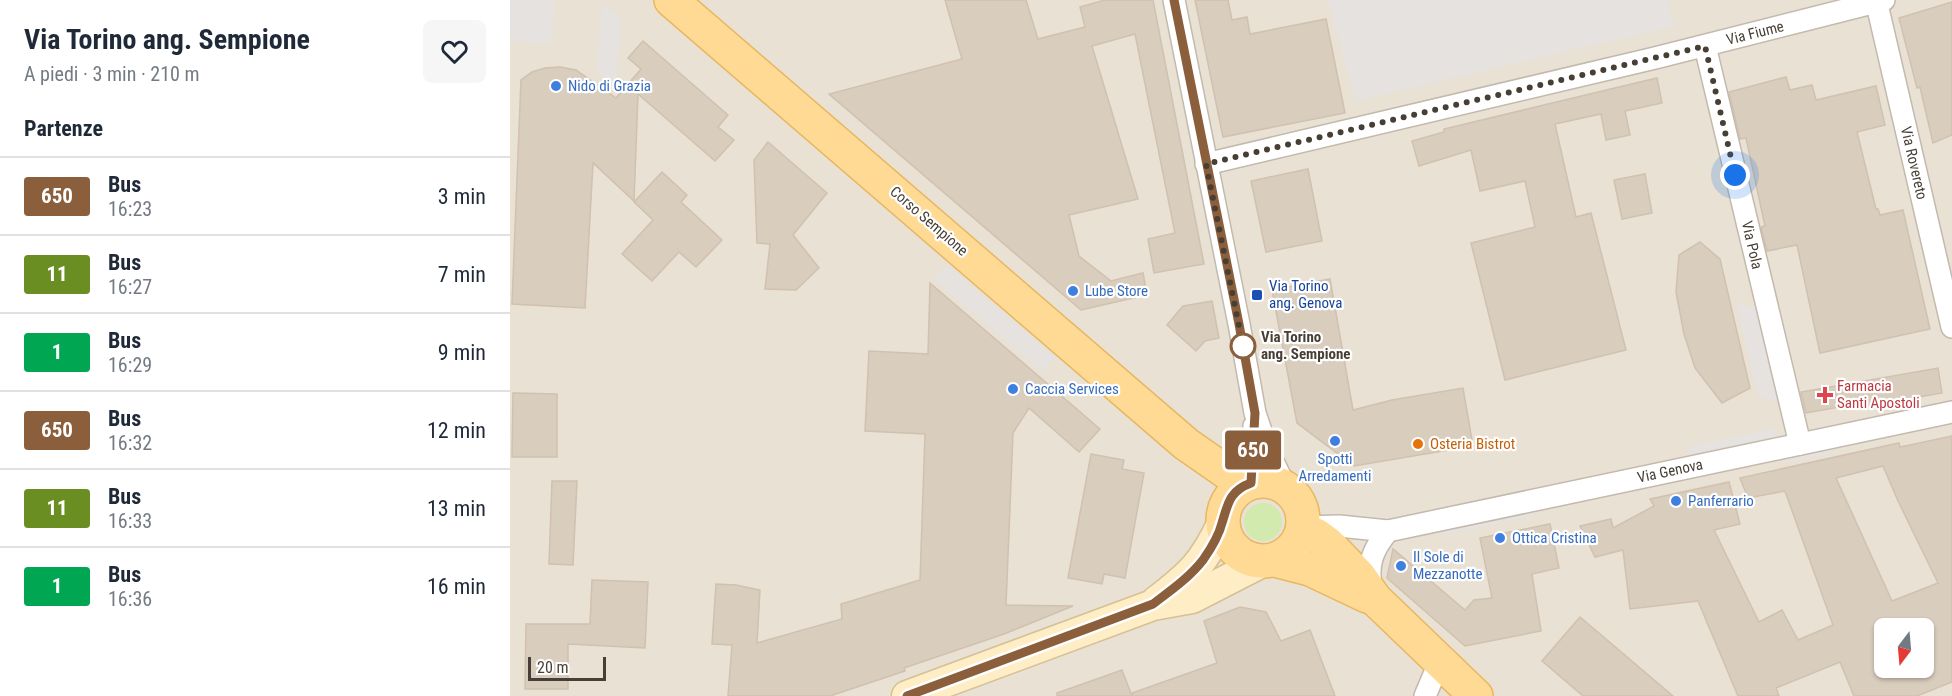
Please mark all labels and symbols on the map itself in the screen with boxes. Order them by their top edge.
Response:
street label: Via Fiume [1724,17,1786,49]
place label: Nido di Grazia [568,77,651,95]
marker: Nido di Grazia [549,79,563,93]
street label: Via Rovereto [1897,125,1931,201]
your location [1720,160,1750,190]
street label: Corso Sempione [886,182,972,260]
street label: Via Pola [1738,219,1766,271]
place label: Via Torino ang. Genova [1269,277,1342,312]
place label: Lube Store [1085,282,1148,300]
marker: Lube Store [1066,284,1080,298]
marker: Via Torino ang. Genova [1250,288,1264,302]
place label: Via Torino ang. Sempione [1261,328,1350,363]
marker: Via Torino ang. Sempione [1230,333,1256,359]
place label: Farmacia Santi Apostoli [1837,377,1920,412]
place label: Caccia Services [1025,380,1119,398]
marker: Caccia Services [1006,382,1020,396]
marker: Farmacia Santi Apostoli [1818,388,1832,402]
line badge: 650 [1218,430,1287,470]
marker: Spotti Arredamenti [1328,434,1342,448]
place label: Osteria Bistrot [1430,435,1515,453]
marker: Osteria Bistrot [1411,437,1425,451]
place label: Spotti Arredamenti [1299,450,1371,485]
street label: Via Genova [1636,455,1704,487]
place label: Panferrario [1688,492,1754,510]
marker: Panferrario [1669,494,1683,508]
place label: Ottica Cristina [1512,529,1597,547]
marker: Ottica Cristina [1493,531,1507,545]
place label: Il Sole di Mezzanotte [1413,548,1482,583]
marker: Il Sole di Mezzanotte [1394,559,1408,573]
north arrow [1874,618,1934,678]
scale bar [528,654,606,682]

